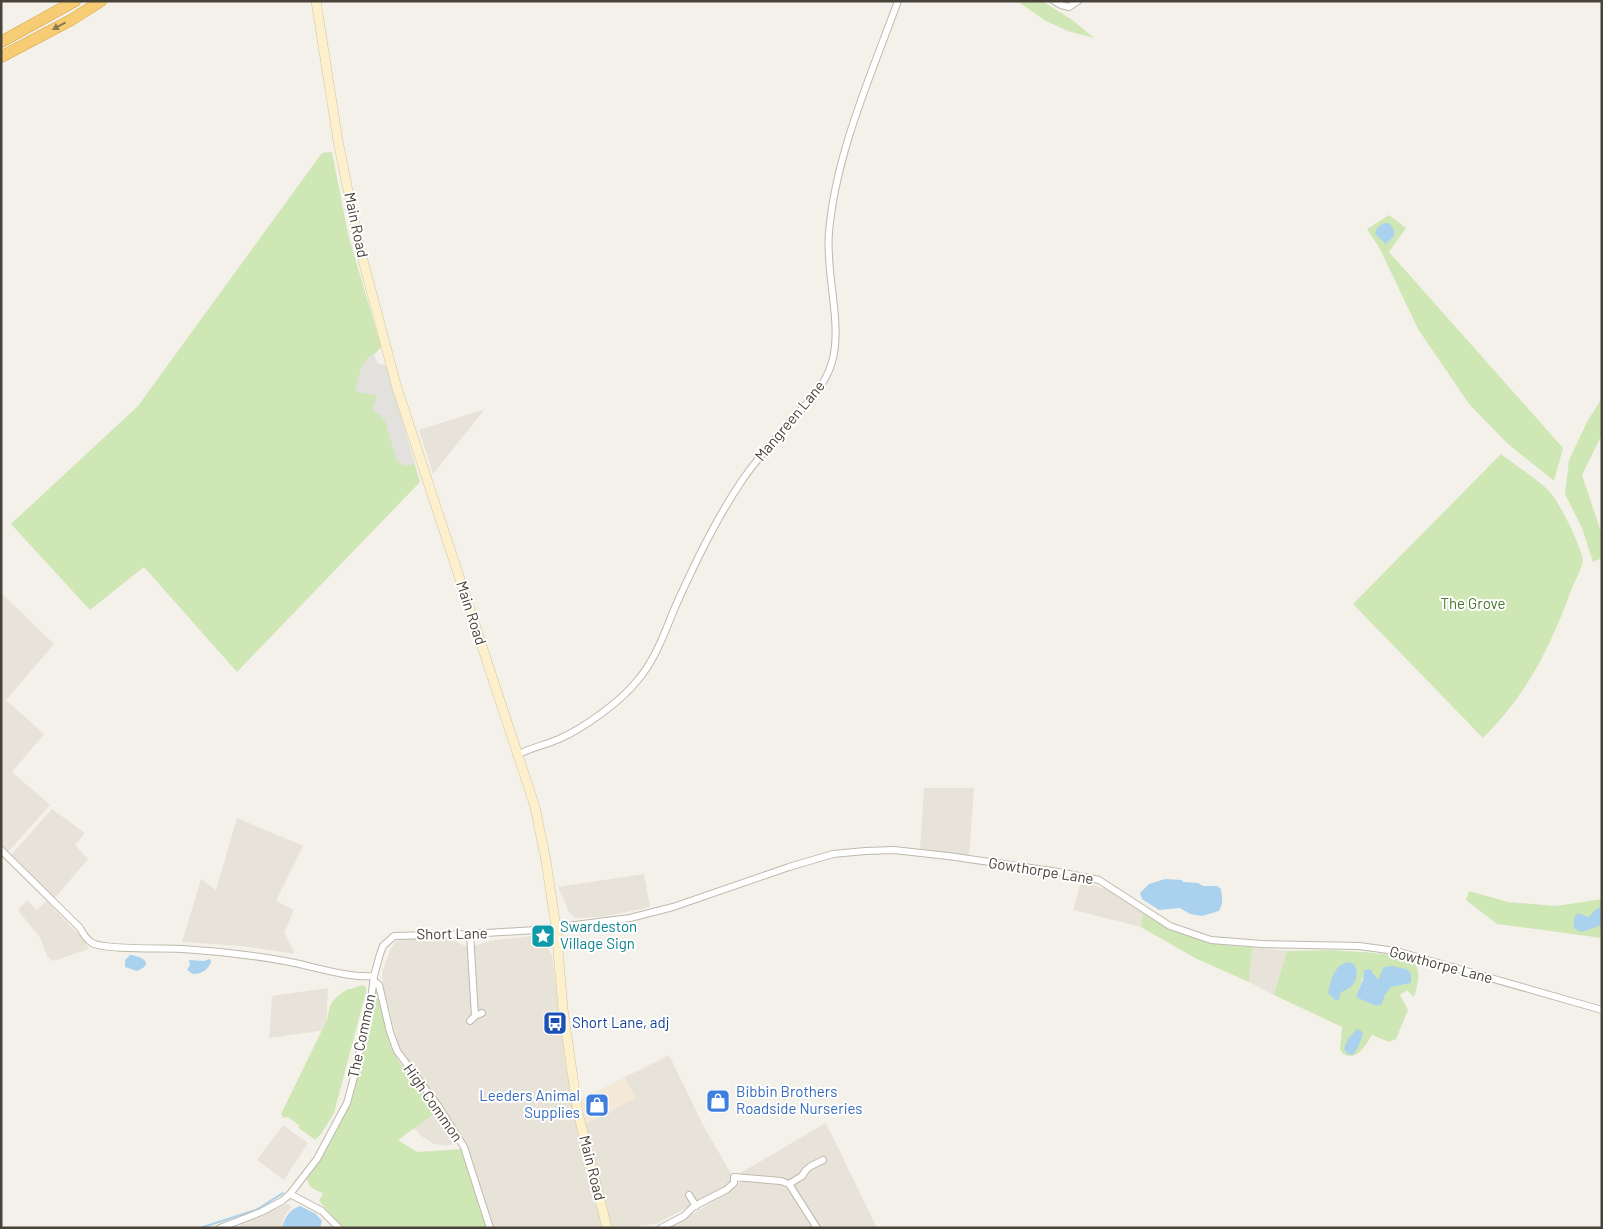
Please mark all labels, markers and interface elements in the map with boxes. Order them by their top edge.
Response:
one-way arrow [52,22,66,31]
street label: Main Road [341,190,373,259]
street label: Mangreen Lane [750,377,828,464]
street label: Main Road [453,578,491,647]
park label: The Grove [1441,594,1505,612]
street label: Gowthorpe Lane [987,853,1095,887]
place label: Swardeston Village Sign [560,917,637,952]
street label: Short Lane [416,923,488,943]
place icon: Swardeston Village Sign [530,923,556,949]
street label: Gowthorpe Lane [1388,942,1495,986]
street label: The Common [343,992,379,1080]
bus stop icon: Short Lane, adj [542,1010,568,1036]
place label: Short Lane, adj [572,1013,669,1031]
street label: High Common [400,1060,467,1145]
place label: Bibbin Brothers Roadside Nurseries [736,1082,863,1117]
place label: Leeders Animal Supplies [479,1086,580,1121]
shop icon: Bibbin Brothers Roadside Nurseries [705,1088,731,1114]
shop icon: Leeders Animal Supplies [584,1092,610,1118]
street label: Main Road [576,1133,610,1202]

